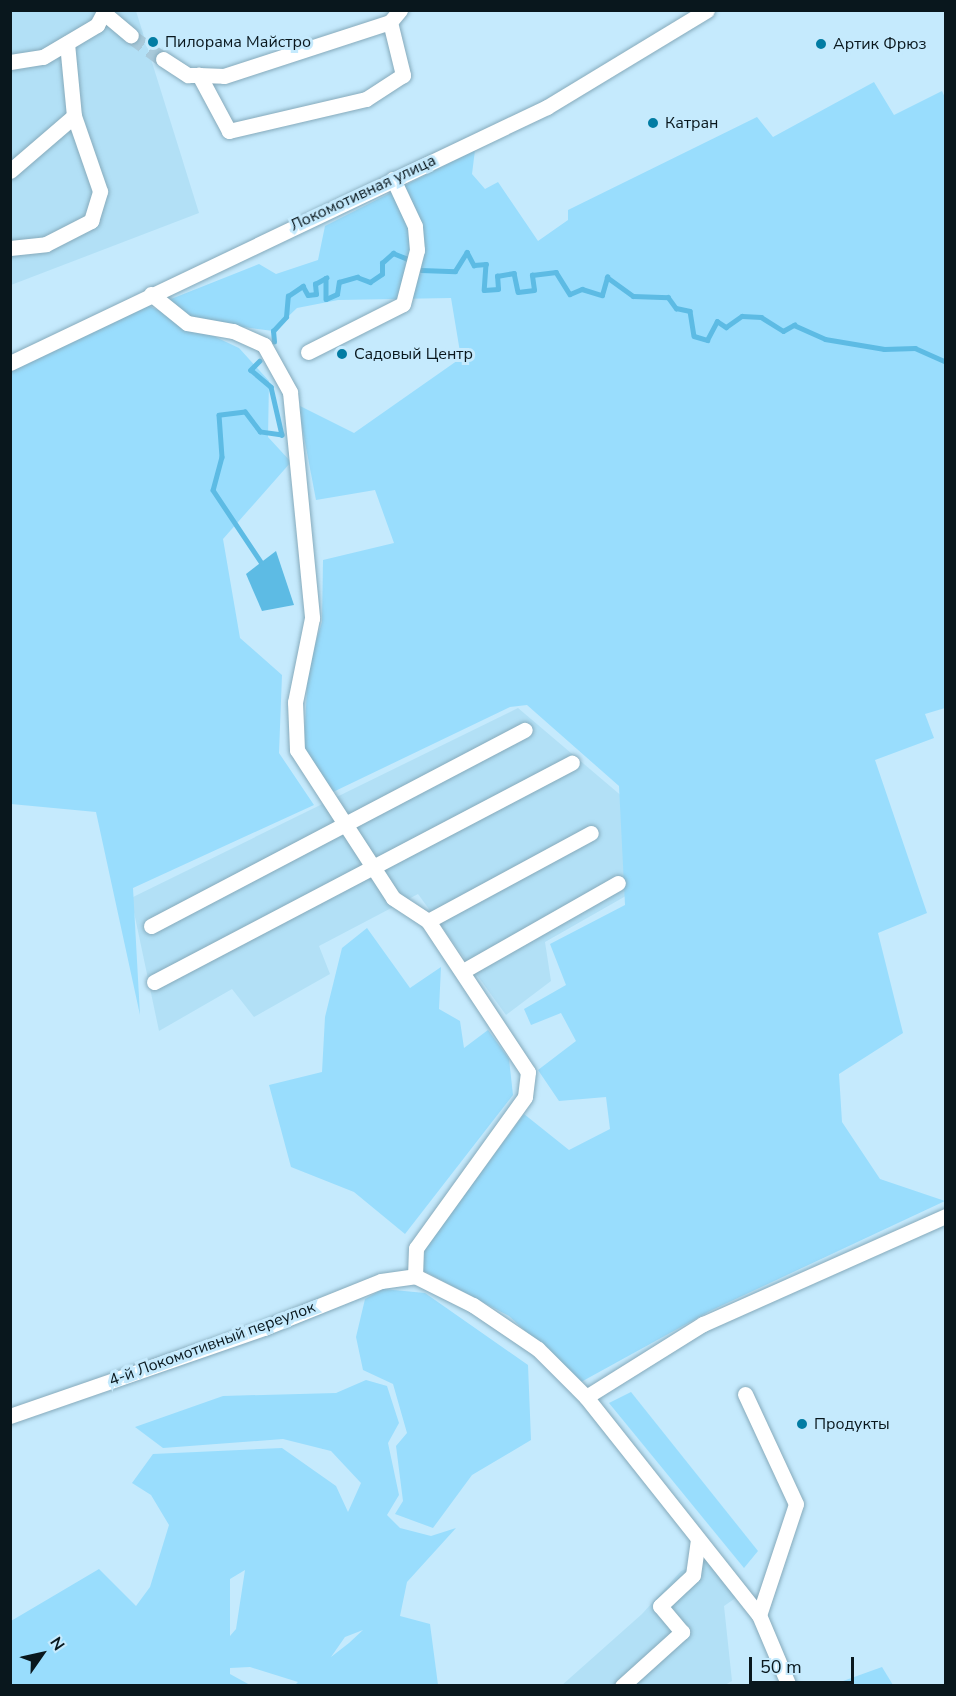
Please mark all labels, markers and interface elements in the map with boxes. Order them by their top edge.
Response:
place label: Пилорама Майстро [165,32,311,52]
place label: Артик Фрюз [833,34,926,54]
marker: Пилорама Майстро [146,35,160,49]
marker: Артик Фрюз [814,37,828,51]
place label: Катран [665,113,718,133]
marker: Катран [646,116,660,130]
street label: Локомотивная улица [287,151,439,235]
place label: Садовый Центр [354,344,473,364]
marker: Садовый Центр [335,347,349,361]
street label: 4-й Локомотивный переулок [106,1298,318,1390]
place label: Продукты [814,1414,890,1434]
marker: Продукты [795,1417,809,1431]
north arrow [12,1624,72,1684]
text: N [44,1633,69,1655]
scale bar [752,1645,857,1683]
text: 50 m [760,1655,802,1679]

